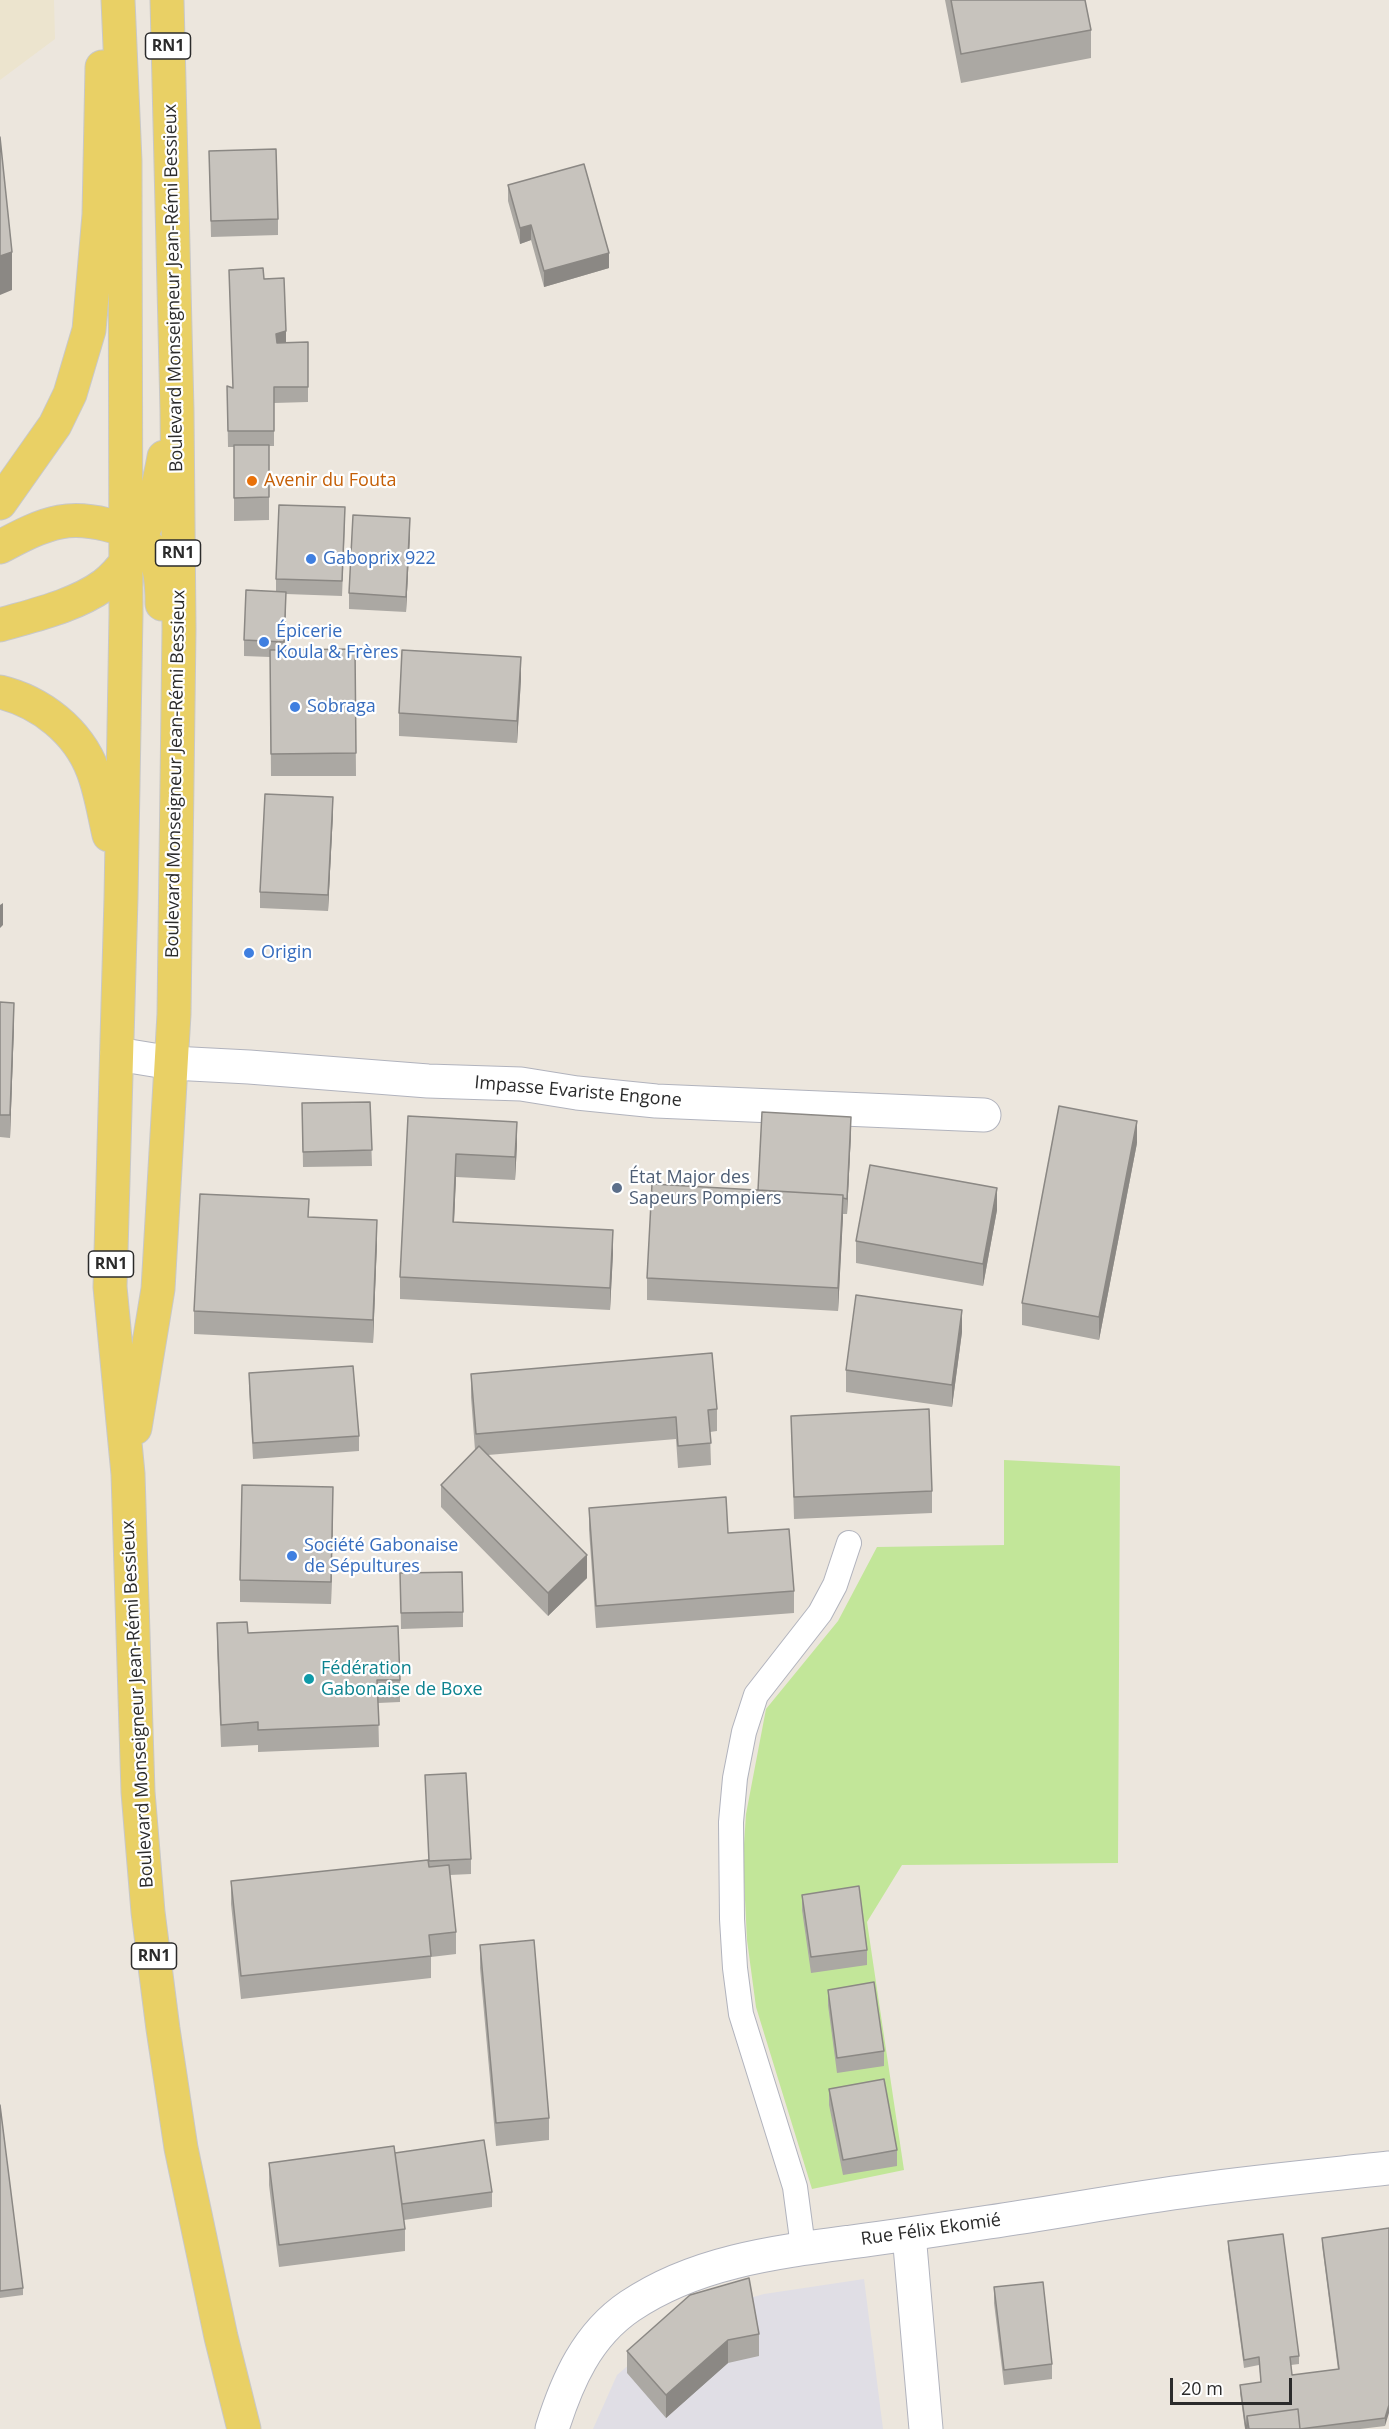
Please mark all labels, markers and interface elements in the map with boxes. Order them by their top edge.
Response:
road number: RN1 [146,33,190,59]
street label: Boulevard Monseigneur Jean-Rémi Bessieux [160,104,188,472]
place label: Avenir du Fouta [264,470,396,492]
marker: Avenir du Fouta [245,474,259,488]
road number: RN1 [156,540,201,566]
place label: Gaboprix 922 [323,548,436,570]
marker: Gaboprix 922 [304,552,318,566]
street label: Boulevard Monseigneur Jean-Rémi Bessieux [162,590,190,958]
place label: Épicerie Koula & Frères [276,621,399,664]
marker: Épicerie Koula & Frères [257,635,271,649]
place label: Sobraga [307,696,376,718]
marker: Sobraga [288,700,302,714]
place label: Origin [261,942,312,964]
marker: Origin [242,946,256,960]
street label: Impasse Evariste Engone [473,1072,683,1112]
place label: État Major des Sapeurs Pompiers [629,1167,782,1210]
marker: État Major des Sapeurs Pompiers [610,1181,624,1195]
road number: RN1 [88,1251,134,1277]
street label: Boulevard Monseigneur Jean-Rémi Bessieux [118,1520,158,1888]
place label: Société Gabonaise de Sépultures [304,1535,458,1578]
marker: Société Gabonaise de Sépultures [285,1549,299,1563]
place label: Fédération Gabonaise de Boxe [321,1658,483,1700]
marker: Fédération Gabonaise de Boxe [302,1672,316,1686]
road number: RN1 [132,1943,176,1969]
street label: Rue Félix Ekomié [860,2209,1002,2251]
scale bar [1173,2366,1294,2404]
text: 20 m [1181,2376,1223,2400]

